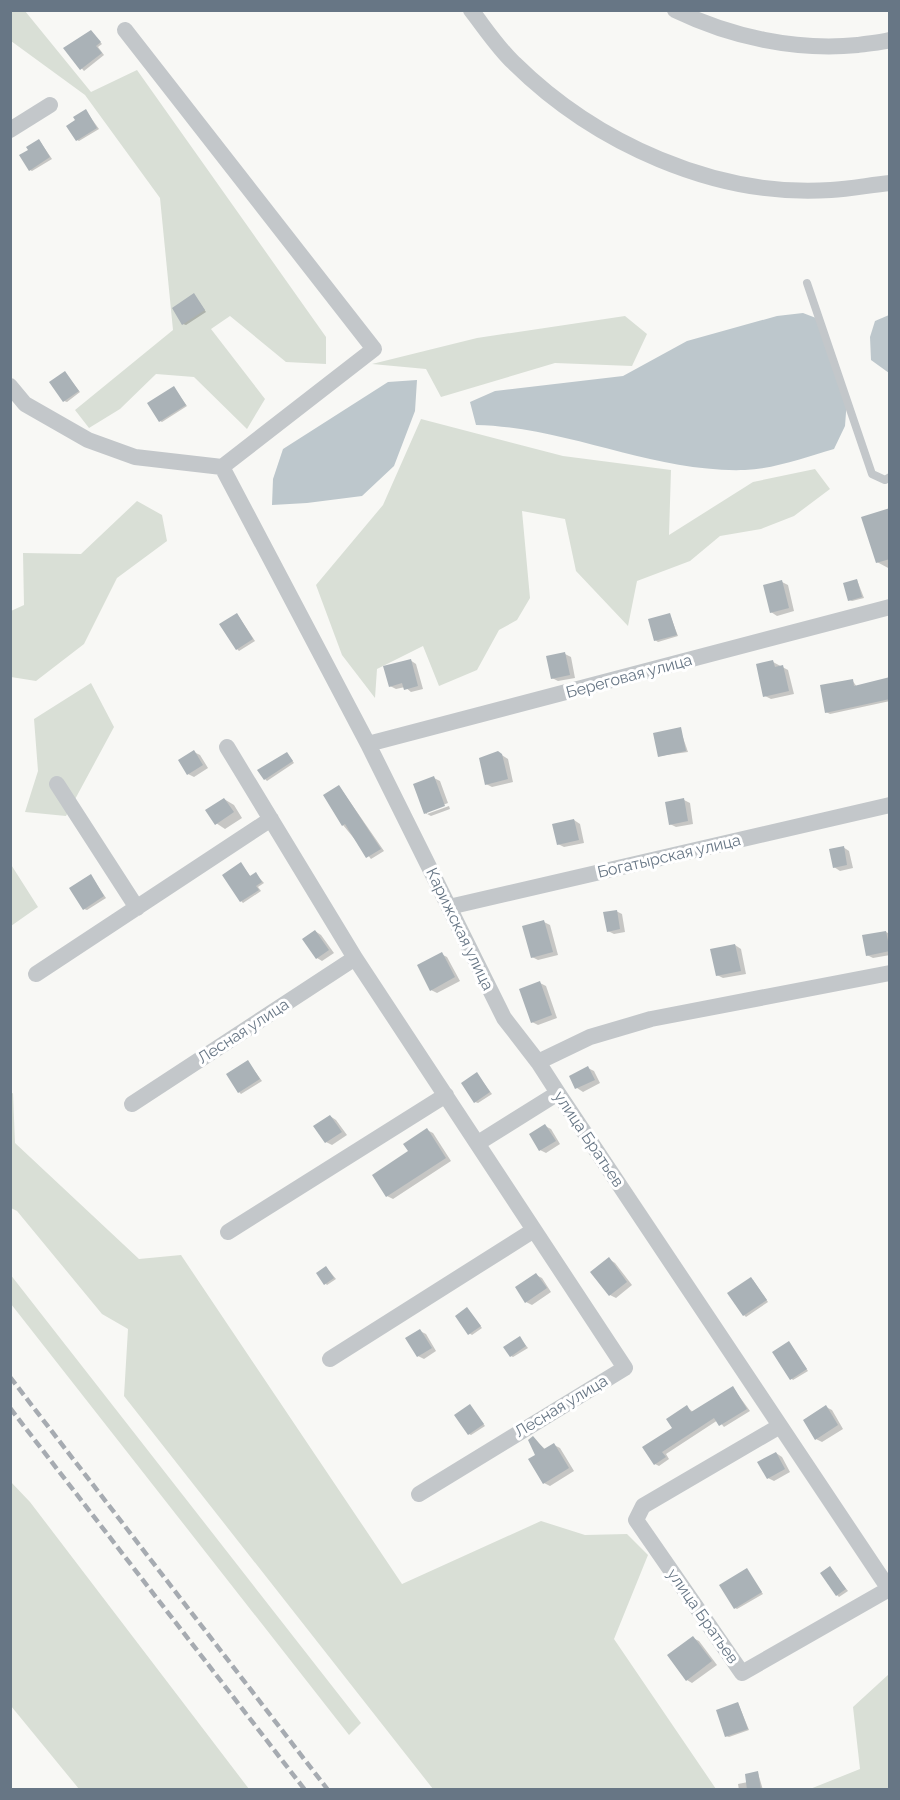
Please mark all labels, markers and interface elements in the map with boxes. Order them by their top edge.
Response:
street label: Береговая улица [564,650,694,702]
street label: Богатырская улица [596,830,742,882]
street label: Карижская улица [422,865,498,993]
street label: Лесная улица [194,994,292,1068]
street label: улица Братьев [550,1087,628,1191]
street label: Лесная улица [511,1371,611,1441]
street label: улица Братьев [663,1565,743,1667]

